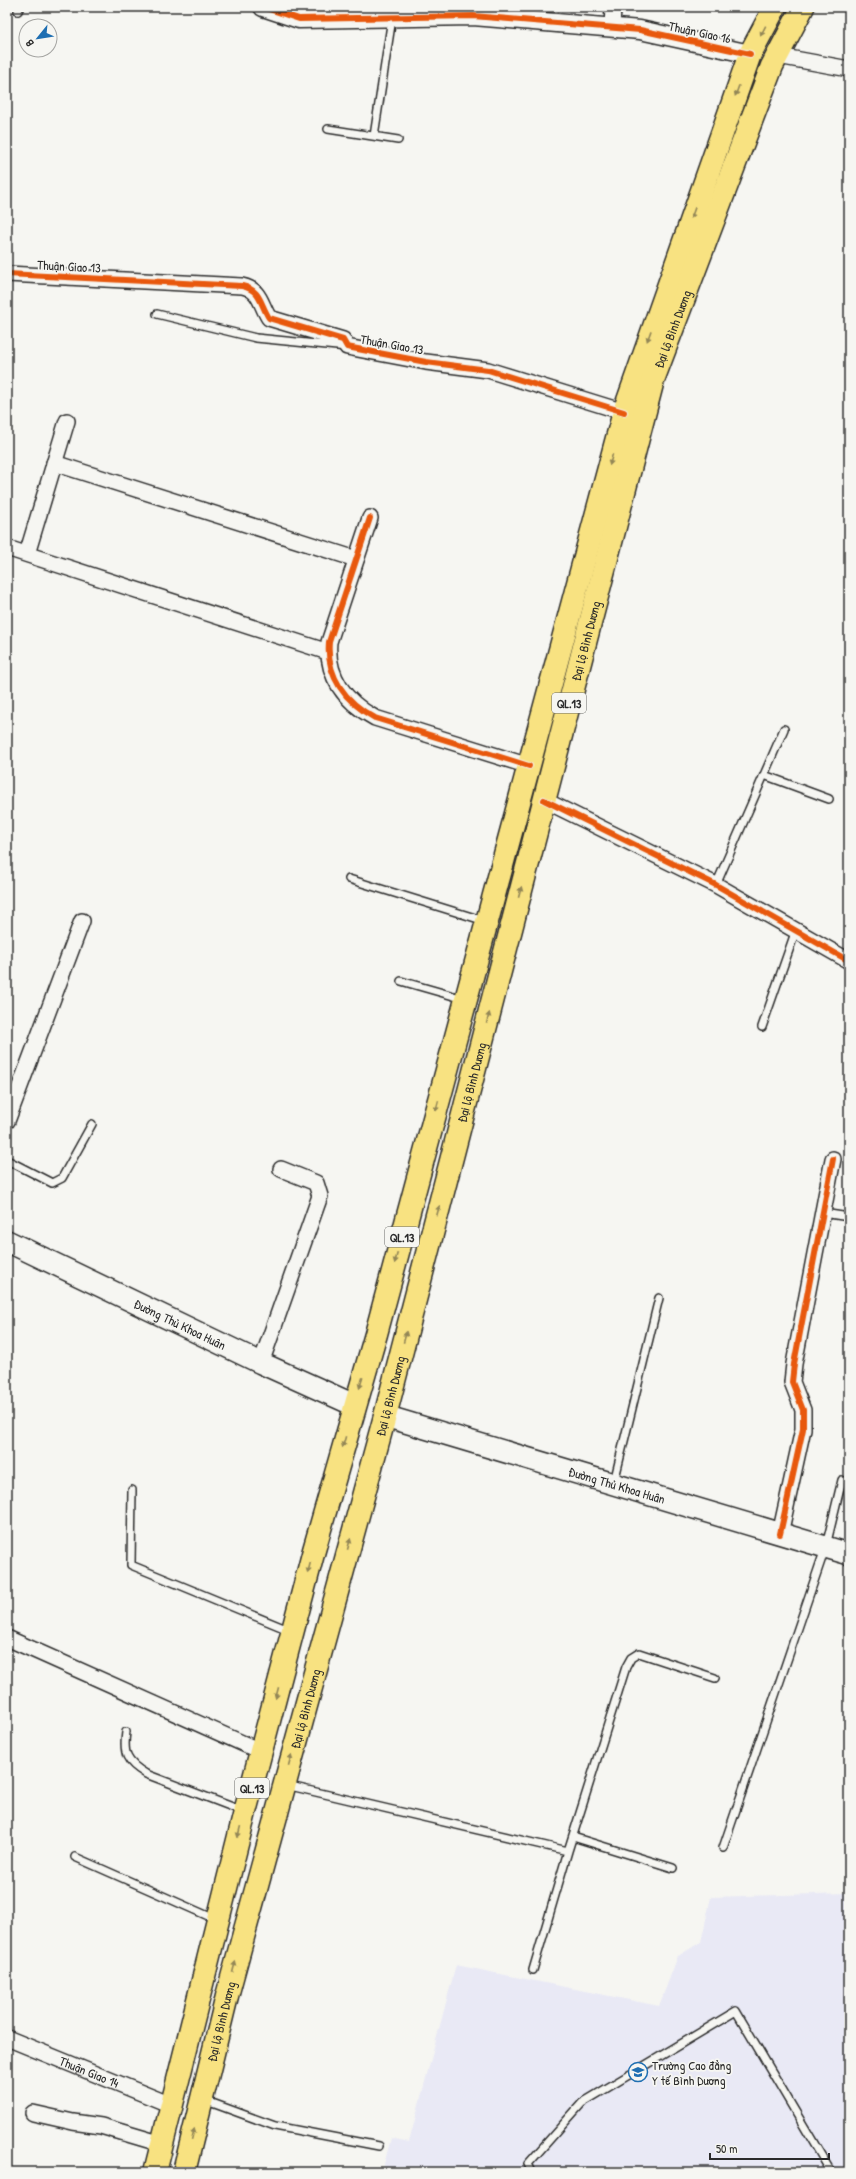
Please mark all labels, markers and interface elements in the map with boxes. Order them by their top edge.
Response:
street label: Thuận Giao 16 [667,17,733,47]
north arrow [18,18,58,58]
one-way arrow [759,25,766,36]
text: B [22,37,37,49]
one-way arrow [734,85,740,97]
one-way arrow [690,208,696,220]
street label: Thuận Giao 13 [37,255,101,277]
street label: Đại lộ Bình Dương [649,287,695,371]
street label: Thuận Giao 13 [359,330,425,358]
one-way arrow [646,330,652,342]
one-way arrow [608,454,614,466]
street label: Đại lộ Bình Dương [567,599,605,683]
road number: QL.13 [552,693,586,713]
one-way arrow [518,886,524,898]
one-way arrow [485,1012,491,1024]
street label: Đại lộ Bình Dương [452,1040,490,1124]
one-way arrow [434,1100,440,1112]
one-way arrow [435,1205,441,1218]
road number: QL.13 [385,1227,419,1247]
one-way arrow [393,1253,399,1265]
street label: Đường Thủ Khoa Huân [131,1294,229,1354]
one-way arrow [402,1331,408,1343]
street label: Đại lộ Bình Dương [371,1354,409,1438]
one-way arrow [358,1378,364,1390]
one-way arrow [341,1436,347,1448]
street label: Đường Thủ Khoa Huân [566,1462,668,1508]
one-way arrow [346,1538,352,1550]
one-way arrow [306,1561,312,1574]
street label: Đại lộ Bình Dương [286,1666,325,1751]
one-way arrow [274,1688,280,1700]
one-way arrow [287,1754,293,1766]
road number: QL.13 [235,1778,269,1798]
one-way arrow [236,1826,242,1839]
one-way arrow [232,1961,238,1973]
street label: Đại lộ Bình Dương [202,1979,240,2063]
street label: Thuận Giao 14 [57,2051,122,2092]
place label: Trường Cao đẳng Y tế Bình Dương [652,2056,731,2089]
school or university icon: Trường Cao đẳng Y tế Bình Dương [627,2061,649,2083]
one-way arrow [190,2128,196,2140]
scale bar [710,2135,829,2161]
text: 50 m [716,2140,737,2157]

